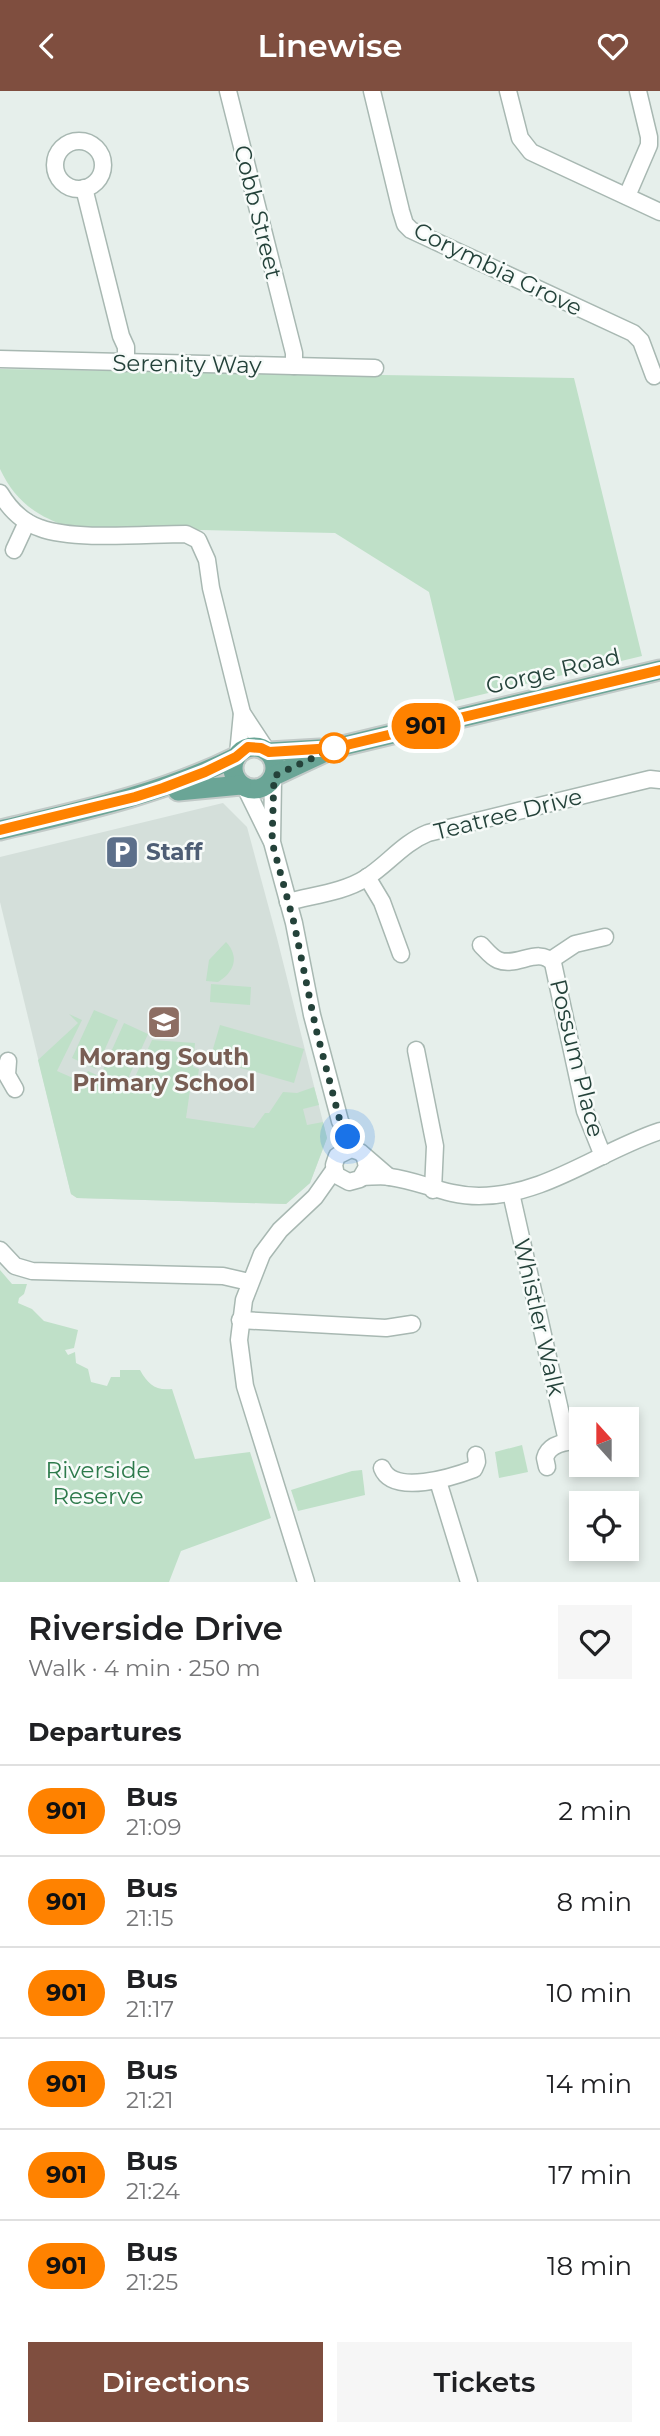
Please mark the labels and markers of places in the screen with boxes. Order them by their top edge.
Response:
unlabelled marker [319,733,349,763]
parking icon: Staff [103,833,141,871]
place label: Staff [146,838,204,866]
school or university icon: Morang South Primary School [145,1003,183,1041]
place label: Morang South Primary School [72,1043,256,1097]

